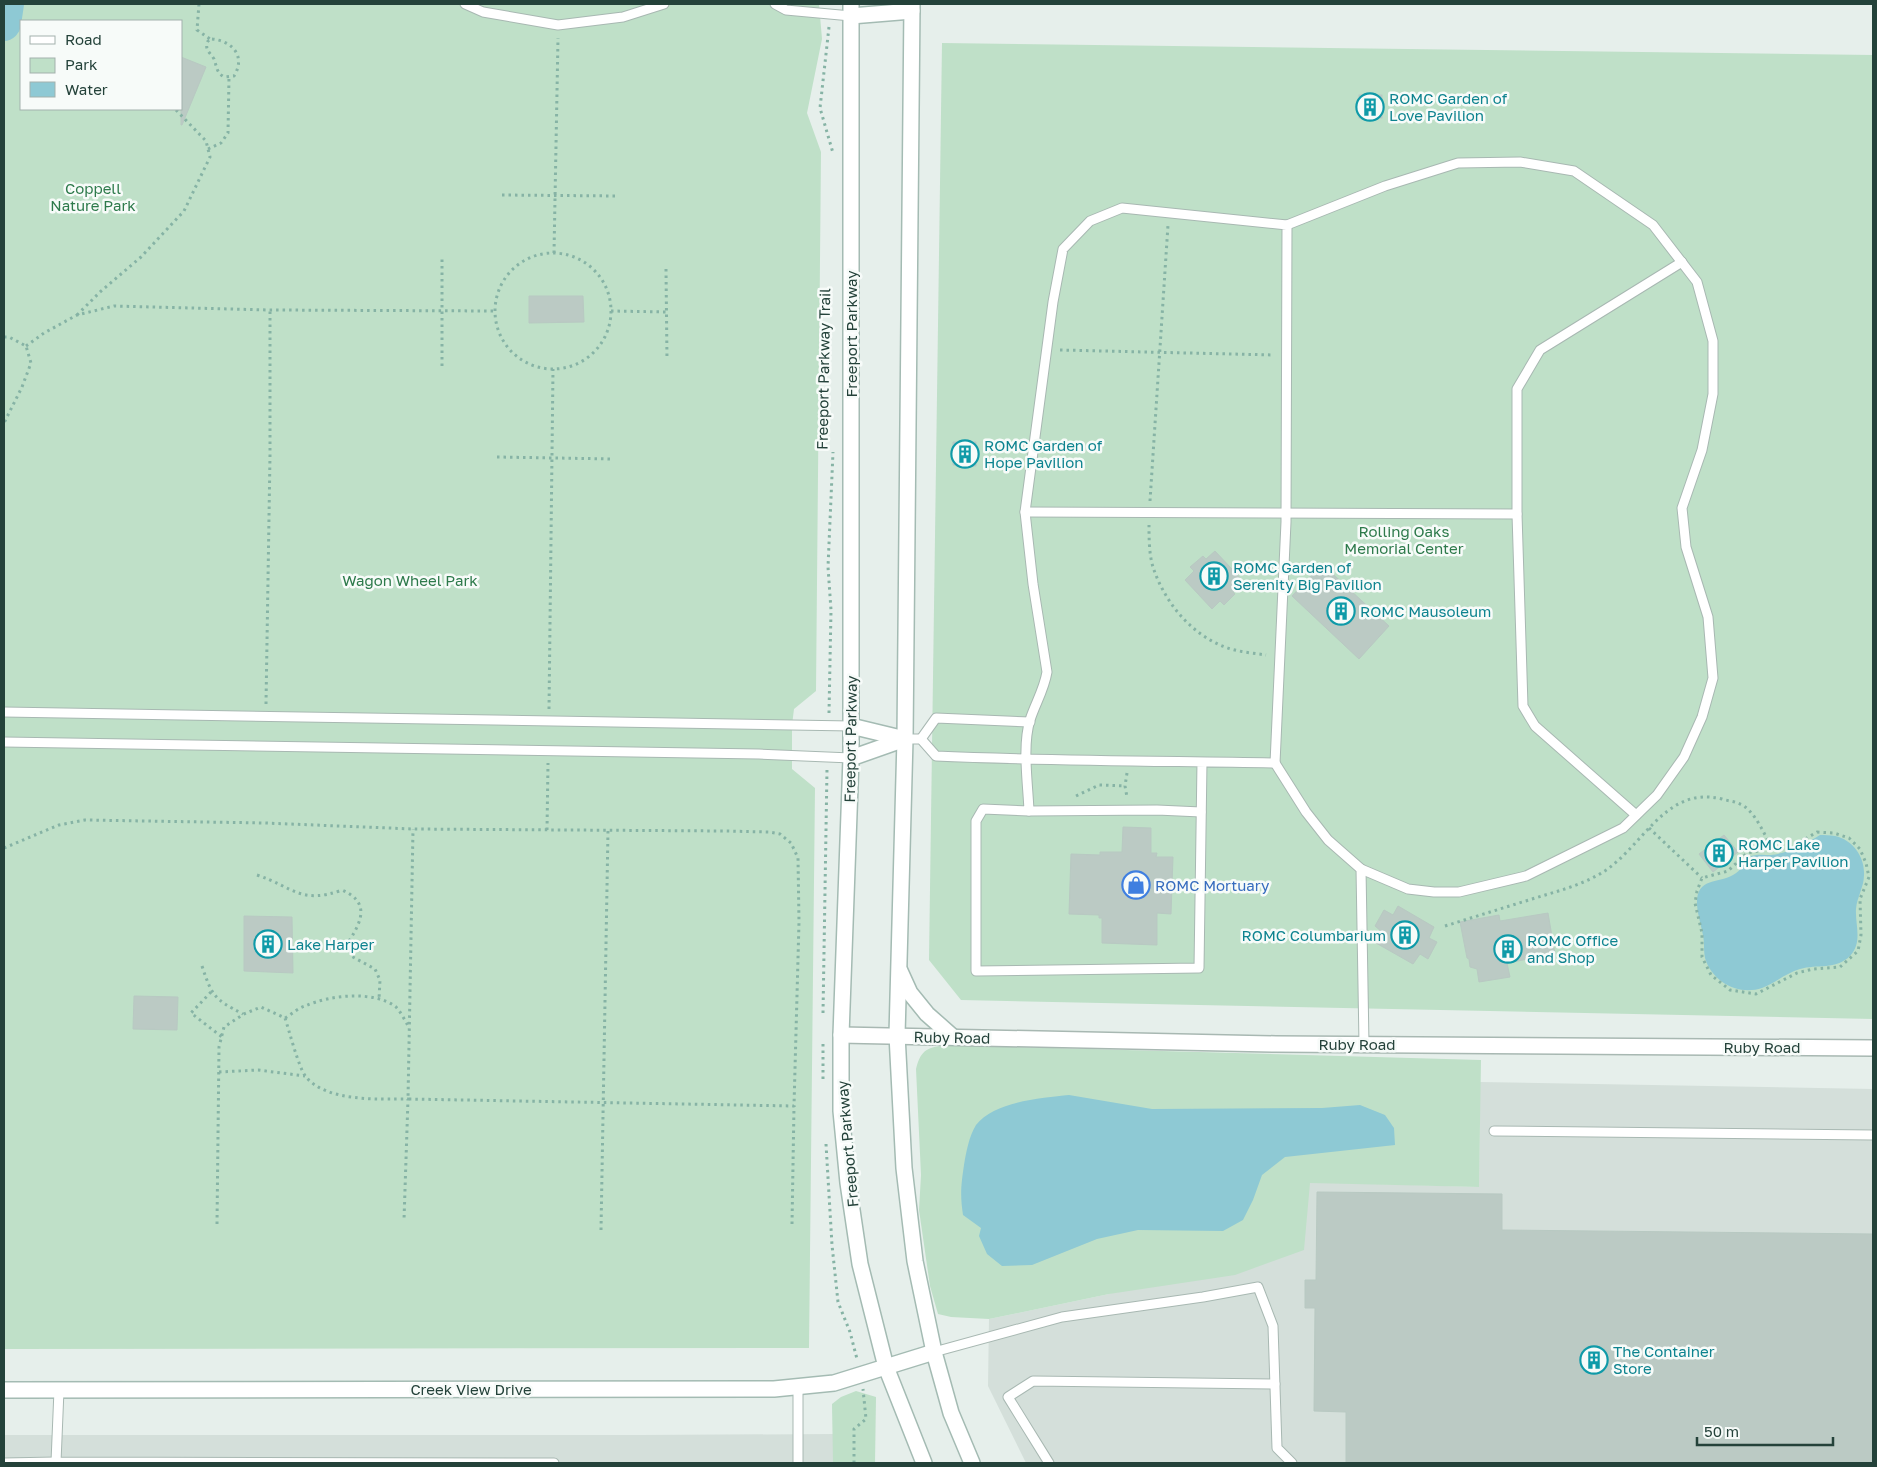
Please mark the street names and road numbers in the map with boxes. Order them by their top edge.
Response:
street label: Freeport Parkway [842,270,860,398]
street label: Freeport Parkway Trail [813,288,833,450]
street label: Freeport Parkway [840,675,860,803]
street label: Ruby Road [913,1027,991,1047]
street label: Ruby Road [1319,1035,1395,1053]
street label: Ruby Road [1724,1038,1800,1056]
street label: Freeport Parkway [832,1079,862,1208]
street label: Creek View Drive [410,1380,532,1398]

